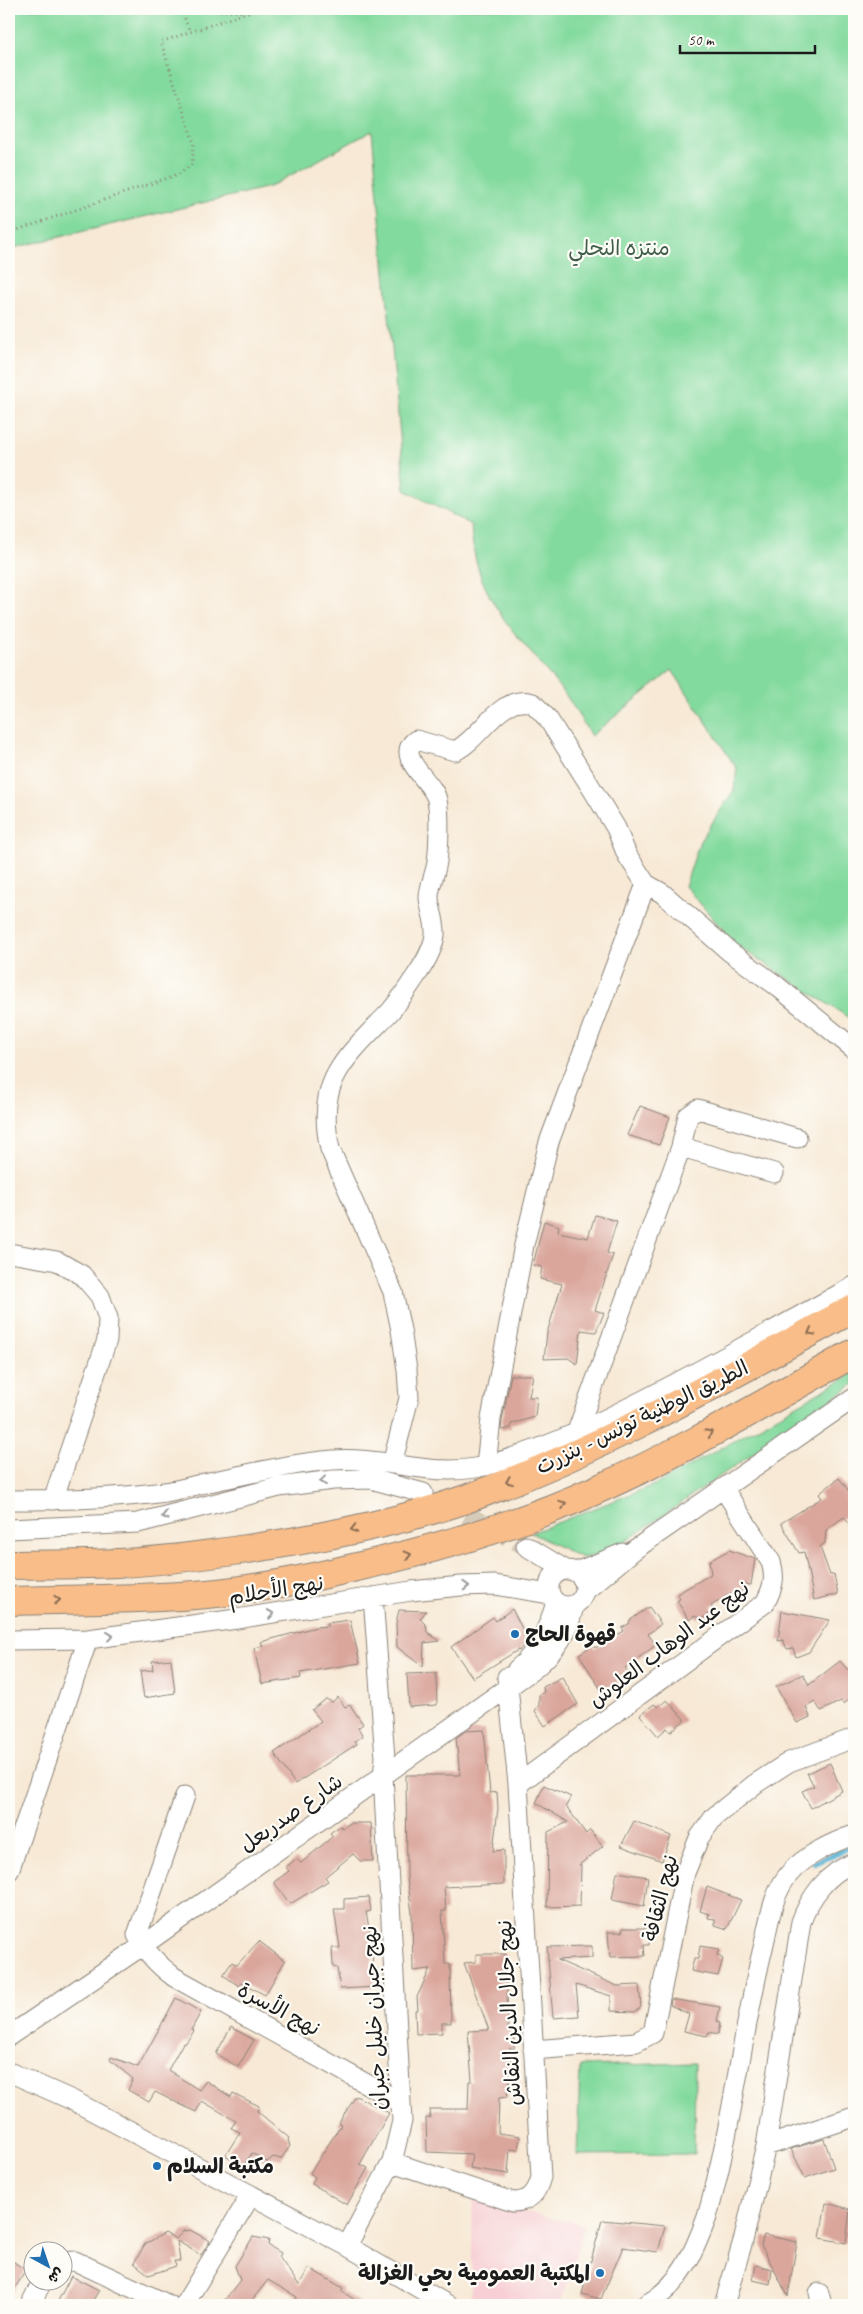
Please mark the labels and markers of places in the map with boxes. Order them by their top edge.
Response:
place label: قهوة الحاج [525,1621,616,1648]
marker: قهوة الحاج [509,1628,521,1640]
place label: مكتبة السلام [167,2153,274,2182]
marker: مكتبة السلام [151,2160,163,2172]
place label: المكتبة العمومية بحي الغزالة [358,2260,590,2292]
marker: المكتبة العمومية بحي الغزالة [594,2267,606,2279]

